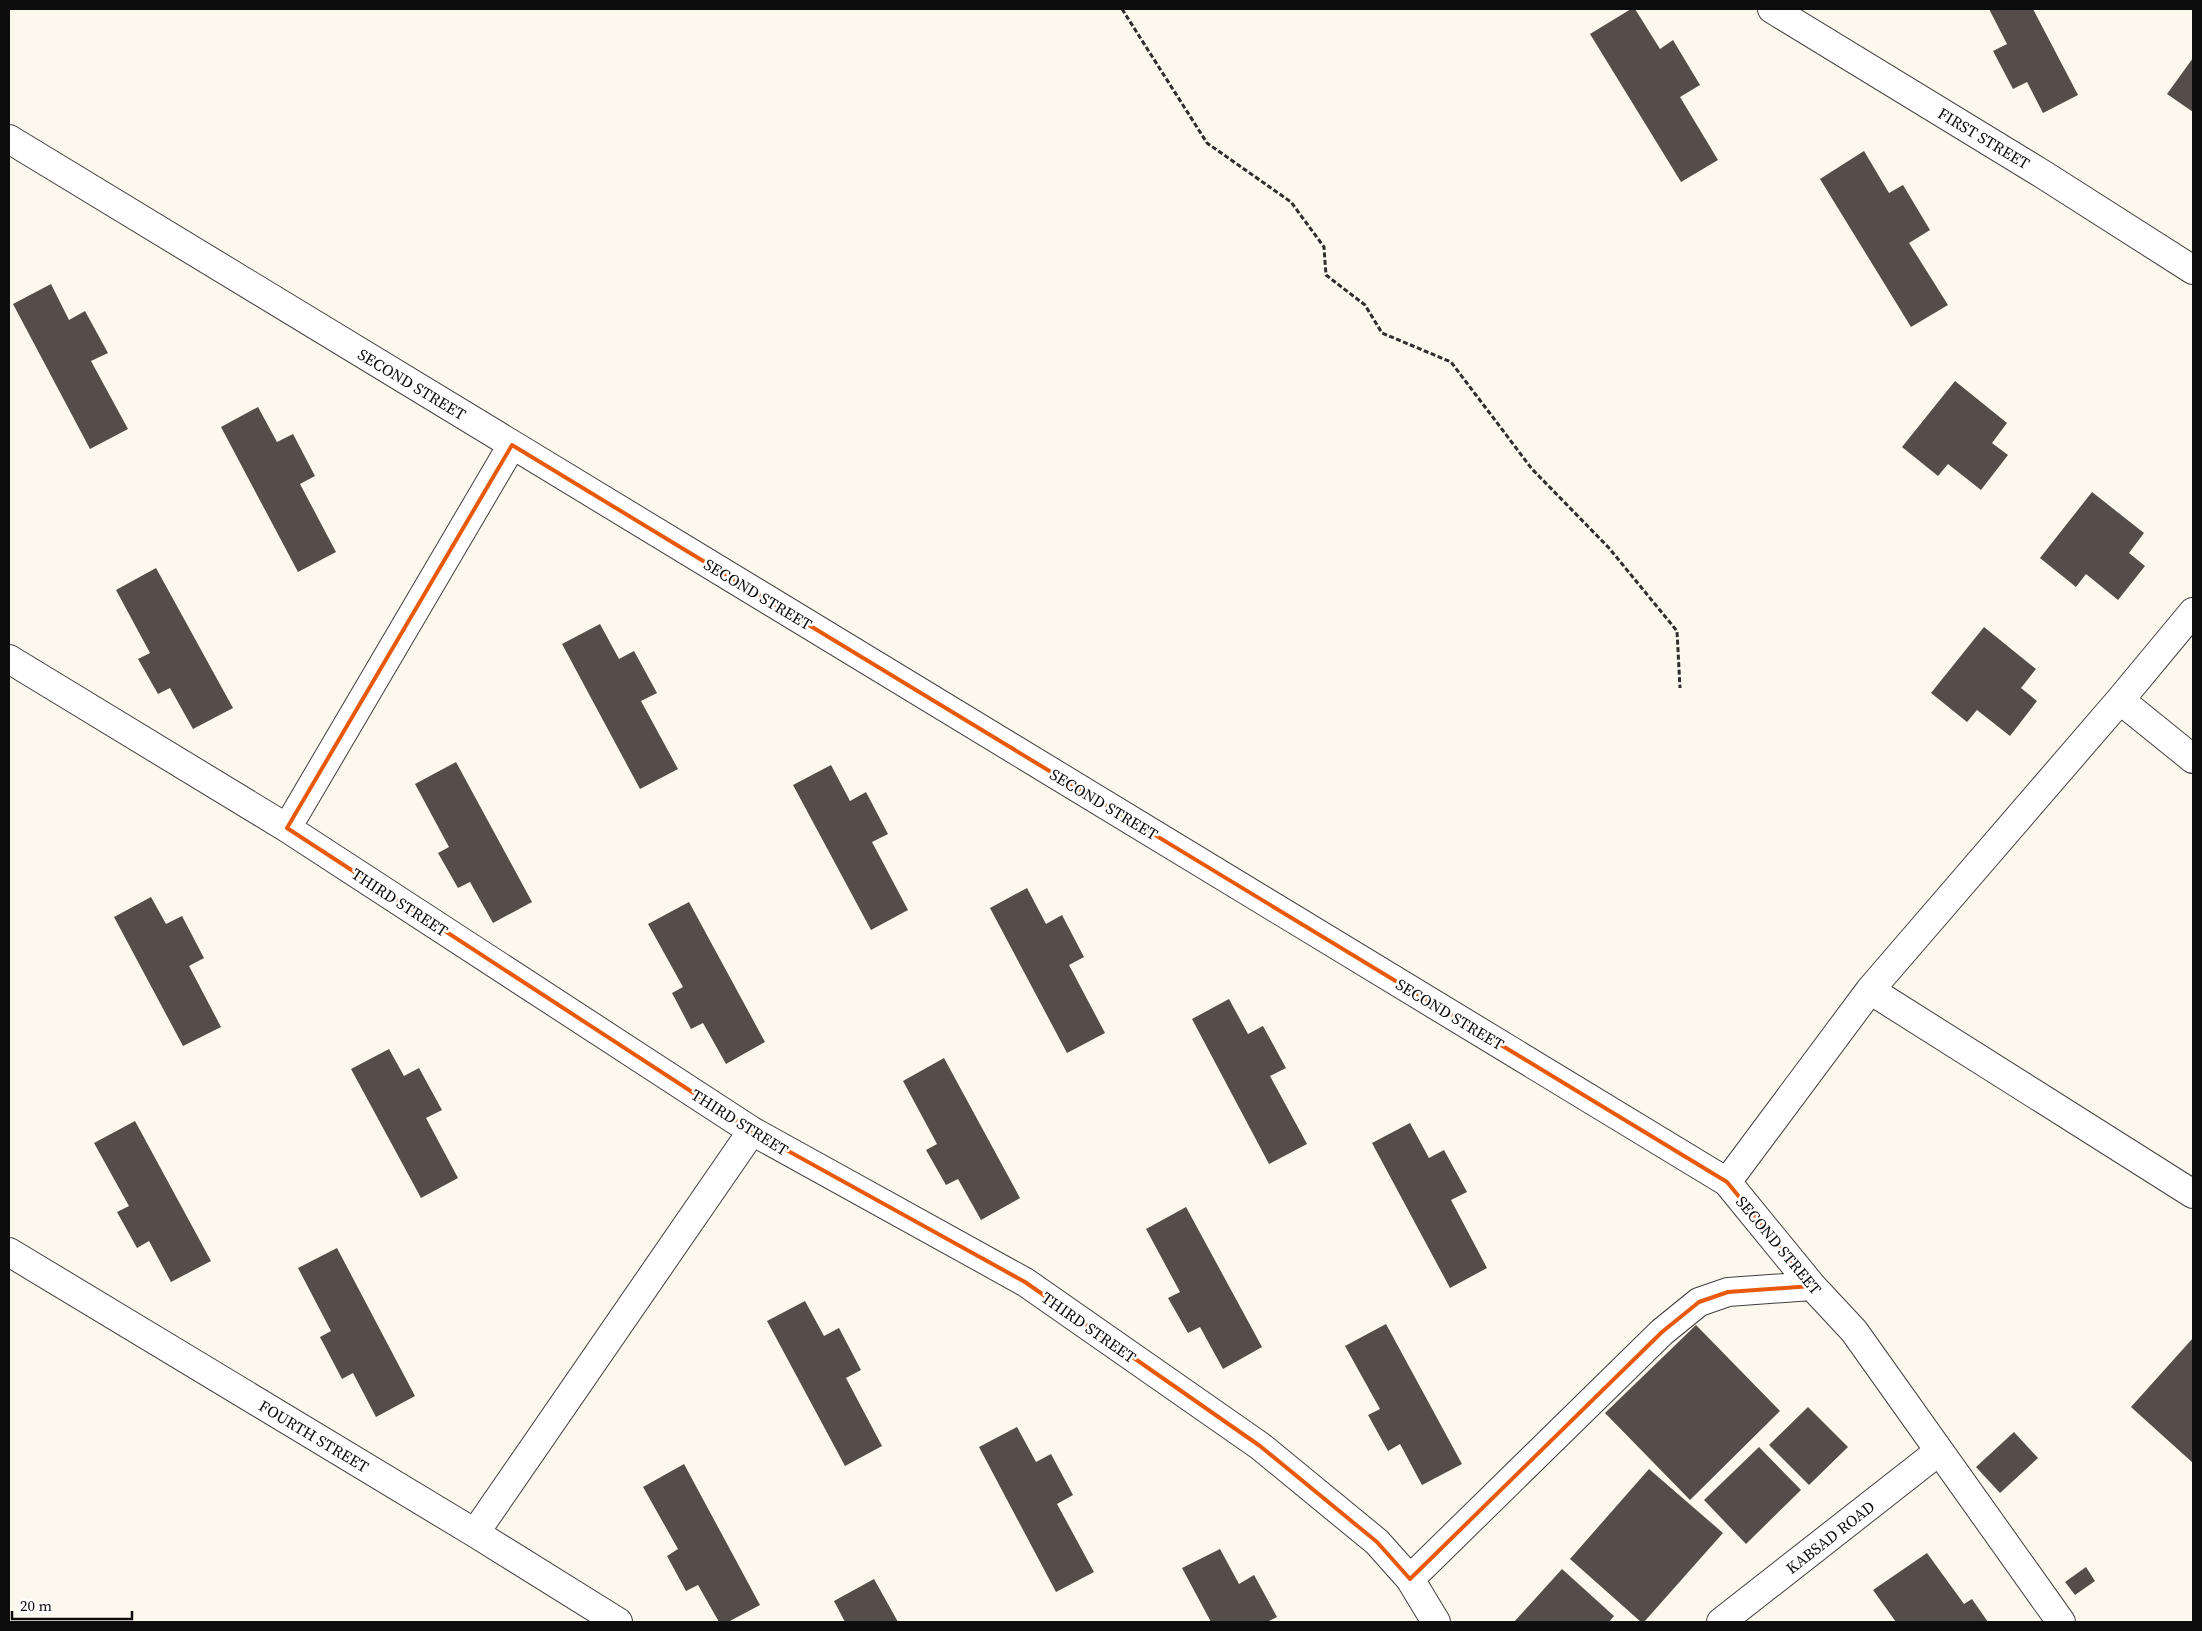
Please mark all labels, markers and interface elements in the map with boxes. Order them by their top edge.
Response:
street label: FIRST STREET [1934,102,2034,174]
street label: SECOND STREET [354,343,470,425]
street label: SECOND STREET [700,553,816,635]
street label: SECOND STREET [1046,763,1162,845]
street label: THIRD STREET [348,863,453,942]
street label: SECOND STREET [1392,973,1508,1055]
street label: THIRD STREET [687,1083,793,1161]
street label: SECOND STREET [1731,1191,1827,1299]
street label: THIRD STREET [1037,1286,1141,1368]
street label: FOURTH STREET [255,1395,373,1478]
street label: KABSAD ROAD [1781,1495,1879,1579]
scale bar [12,1588,132,1620]
text: 20 m [20,1595,52,1616]

